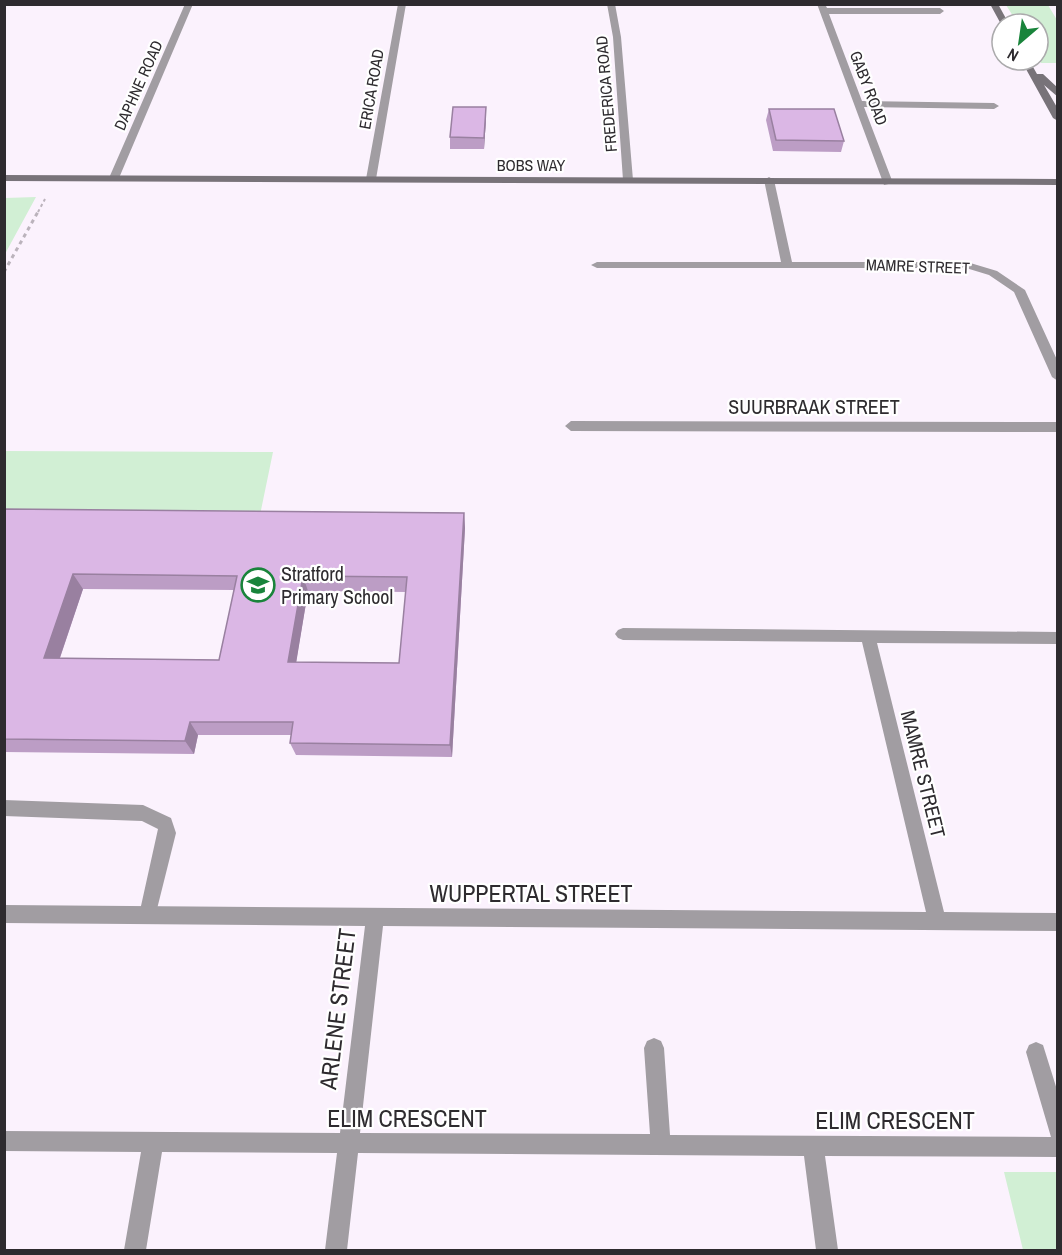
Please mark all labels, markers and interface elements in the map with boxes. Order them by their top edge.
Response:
north arrow [990,12,1050,72]
street label: FREDERICA ROAD [590,35,622,153]
street label: DAPHNE ROAD [108,37,168,133]
text: N [1003,43,1022,67]
street label: ERICA ROAD [353,47,389,131]
street label: GABY ROAD [845,48,893,128]
street label: BOBS WAY [497,154,566,176]
street label: MAMRE STREET [866,253,970,279]
street label: SUURBRAAK STREET [728,393,900,420]
place label: Stratford Primary School [281,560,393,610]
school or university icon: Stratford Primary School [240,567,276,603]
street label: MAMRE STREET [895,707,952,840]
street label: WUPPERTAL STREET [429,877,633,909]
street label: ARLENE STREET [311,927,363,1092]
street label: ELIM CRESCENT [327,1102,487,1134]
street label: ELIM CRESCENT [815,1104,975,1136]

